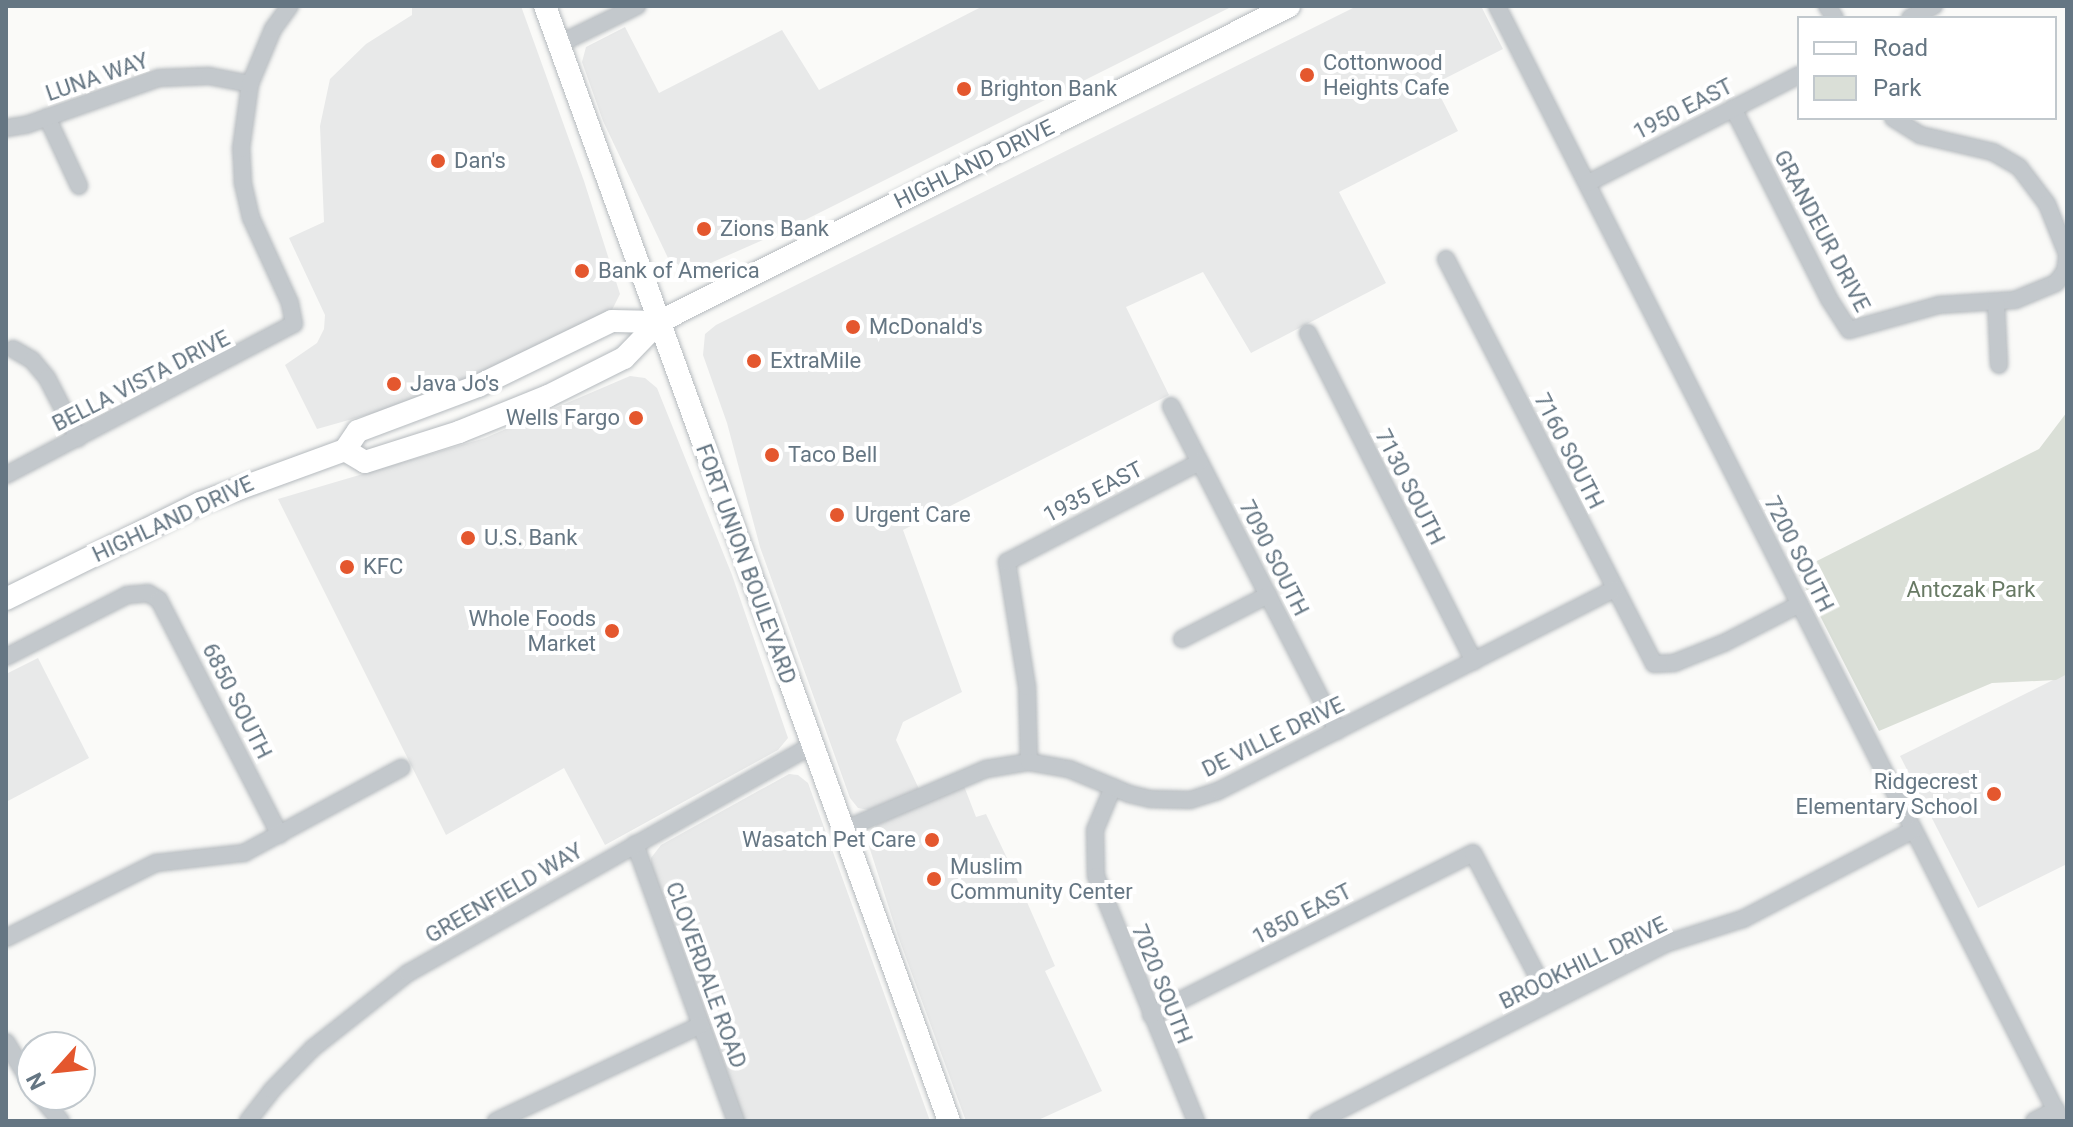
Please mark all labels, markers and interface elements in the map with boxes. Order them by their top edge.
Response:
legend [1797,16,2057,120]
text: Road [1873,34,1928,62]
street label: LUNA WAY [42,47,152,107]
place label: Cottonwood Heights Cafe [1323,49,1450,100]
marker: Cottonwood Heights Cafe [1298,66,1316,84]
street label: 1950 EAST [1629,73,1737,145]
text: Park [1873,74,1921,102]
place label: Brighton Bank [980,76,1117,102]
marker: Brighton Bank [955,80,973,98]
street label: HIGHLAND DRIVE [890,114,1058,214]
street label: GRANDEUR DRIVE [1768,146,1876,316]
place label: Dan's [454,148,506,174]
marker: Dan's [429,152,447,170]
place label: Zions Bank [720,216,829,242]
marker: Zions Bank [695,220,713,238]
place label: Bank of America [598,258,760,284]
marker: Bank of America [573,262,591,280]
place label: McDonald's [869,314,983,340]
marker: McDonald's [844,318,862,336]
street label: BELLA VISTA DRIVE [48,325,234,437]
place label: ExtraMile [770,348,861,374]
marker: ExtraMile [745,352,763,370]
place label: Java Jo's [410,371,499,397]
marker: Java Jo's [385,375,403,393]
street label: 7160 SOUTH [1529,389,1609,513]
place label: Wells Fargo [506,405,620,431]
marker: Wells Fargo [627,409,645,427]
street label: 7130 SOUTH [1370,425,1450,549]
street label: FORT UNION BOULEVARD [690,440,802,688]
place label: Taco Bell [788,442,877,468]
marker: Taco Bell [763,446,781,464]
street label: 1935 EAST [1039,456,1147,528]
street label: HIGHLAND DRIVE [88,470,258,568]
street label: 7200 SOUTH [1759,492,1839,616]
street label: 7090 SOUTH [1234,496,1314,620]
place label: Urgent Care [855,502,971,528]
marker: Urgent Care [826,504,848,526]
place label: U.S. Bank [484,525,577,551]
marker: U.S. Bank [459,529,477,547]
place label: KFC [363,554,403,580]
marker: KFC [338,558,356,576]
park label: Antczak Park [1906,577,2036,603]
place label: Whole Foods Market [469,605,596,656]
marker: Whole Foods Market [603,622,621,640]
street label: 6850 SOUTH [197,639,277,763]
street label: DE VILLE DRIVE [1198,691,1348,783]
place label: Ridgecrest Elementary School [1796,768,1978,820]
marker: Ridgecrest Elementary School [1985,785,2003,803]
place label: Wasatch Pet Care [742,827,916,853]
marker: Wasatch Pet Care [923,831,941,849]
street label: GREENFIELD WAY [421,837,587,949]
place label: Muslim Community Center [950,853,1133,904]
marker: Muslim Community Center [925,870,943,888]
street label: CLOVERDALE ROAD [660,878,752,1072]
street label: 1850 EAST [1248,878,1356,950]
street label: BROOKHILL DRIVE [1495,911,1671,1015]
street label: 7020 SOUTH [1126,921,1198,1047]
north arrow [16,1031,96,1111]
text: N [21,1069,51,1094]

